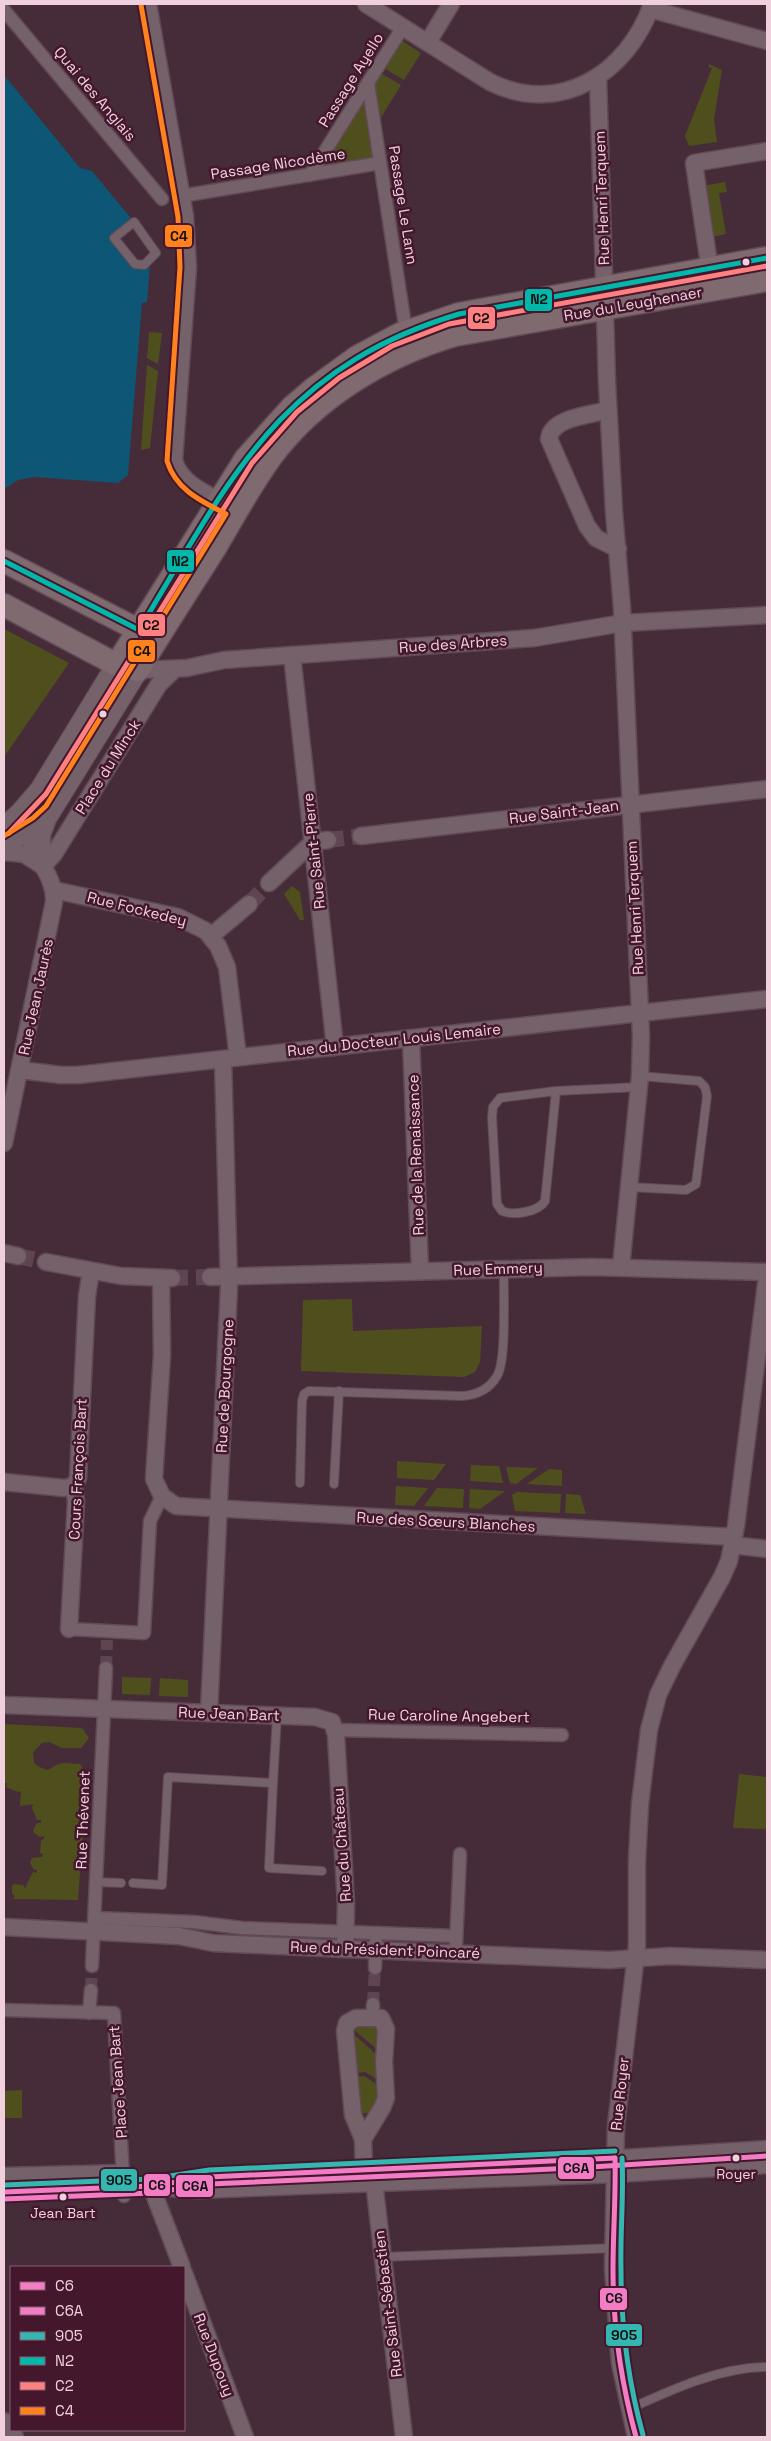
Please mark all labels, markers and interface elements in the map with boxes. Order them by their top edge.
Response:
street label: Passage Ayello [314,29,387,131]
street label: Quai des Anglais [50,43,141,145]
street label: Rue Henri Terquem [590,131,613,265]
street label: Passage Nicodème [209,143,347,184]
street label: Passage Le Lann [385,144,422,266]
line badge: C4 [164,224,193,248]
text: C4 [170,227,188,245]
unlabelled marker [741,257,751,267]
street label: Rue du Leughenaer [562,282,704,325]
line badge: N2 [524,288,553,312]
text: N2 [530,290,548,308]
line badge: C2 [467,306,496,330]
text: C2 [472,309,490,327]
line badge: N2 [166,549,195,573]
text: N2 [171,552,189,570]
line badge: C2 [137,613,166,637]
text: C2 [142,616,160,634]
street label: Rue des Arbres [398,630,508,657]
line badge: C4 [127,639,156,663]
text: C4 [133,642,151,660]
unlabelled marker [98,709,108,719]
street label: Place du Minck [71,716,144,818]
street label: Rue Saint-Pierre [298,792,329,910]
street label: Rue Saint-Jean [508,795,620,828]
street label: Rue Henri Terquem [621,840,648,976]
street label: Rue Fockedey [85,887,189,930]
street label: Rue Jean Jaurès [14,937,57,1057]
street label: Rue du Docteur Louis Lemaire [286,1019,502,1060]
street label: Rue de la Renaissance [403,1074,428,1236]
street label: Rue Emmery [453,1257,543,1280]
street label: Rue de Bourgogne [212,1318,238,1453]
street label: Cours François Bart [64,1398,91,1540]
street label: Rue des Sœurs Blanches [356,1507,536,1536]
street label: Rue Jean Bart [178,1702,280,1725]
street label: Rue Caroline Angebert [368,1705,530,1726]
street label: Rue Thévenet [71,1770,94,1870]
street label: Rue du Château [328,1787,355,1903]
street label: Rue du Président Poincaré [290,1937,480,1962]
street label: Place Jean Bart [104,2025,131,2139]
street label: Rue Royer [606,2056,633,2132]
marker: Royer [731,2153,741,2163]
line badge: C6A [557,2156,595,2180]
text: C6A [563,2159,589,2177]
place label: Royer [716,2165,756,2183]
line badge: 905 [100,2168,138,2192]
text: 905 [106,2171,132,2189]
line badge: C6 [143,2173,171,2197]
line badge: C6A [175,2174,214,2198]
text: C6 [148,2176,166,2194]
text: C6A [182,2177,208,2195]
marker: Jean Bart [58,2192,68,2202]
place label: Jean Bart [30,2204,96,2222]
street label: Rue Saint-Sébastien [369,2229,406,2379]
legend [10,2266,185,2431]
text: C6 [55,2276,74,2295]
line badge: C6 [599,2287,628,2311]
text: C6 [605,2289,623,2307]
text: C6A [55,2301,84,2320]
street label: Rue Dupouy [190,2310,239,2399]
line badge: 905 [605,2323,643,2347]
text: 905 [55,2326,83,2345]
text: 905 [611,2326,637,2344]
text: N2 [55,2351,74,2370]
text: C2 [55,2376,74,2395]
text: C4 [55,2401,74,2420]

